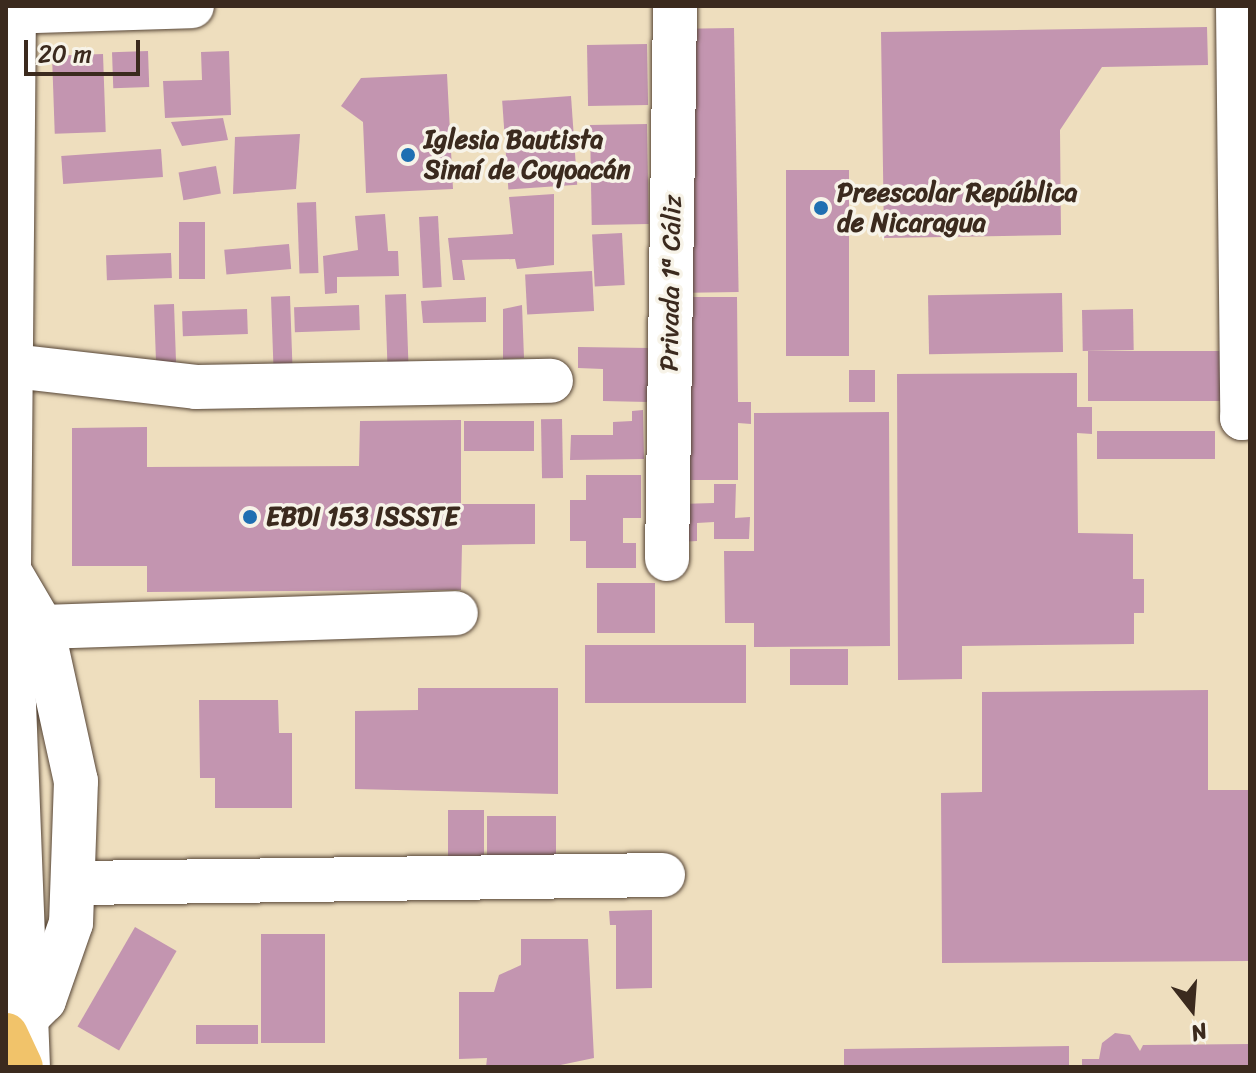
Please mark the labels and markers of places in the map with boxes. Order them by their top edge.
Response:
place label: Iglesia Bautista Sinaí de Coyoacán [424,124,632,186]
marker: Iglesia Bautista Sinaí de Coyoacán [399,146,417,164]
place label: Preescolar República de Nicaragua [837,177,1077,238]
marker: Preescolar República de Nicaragua [812,199,830,217]
place label: EBDI 153 ISSSTE [266,501,461,533]
marker: EBDI 153 ISSSTE [241,508,259,526]

